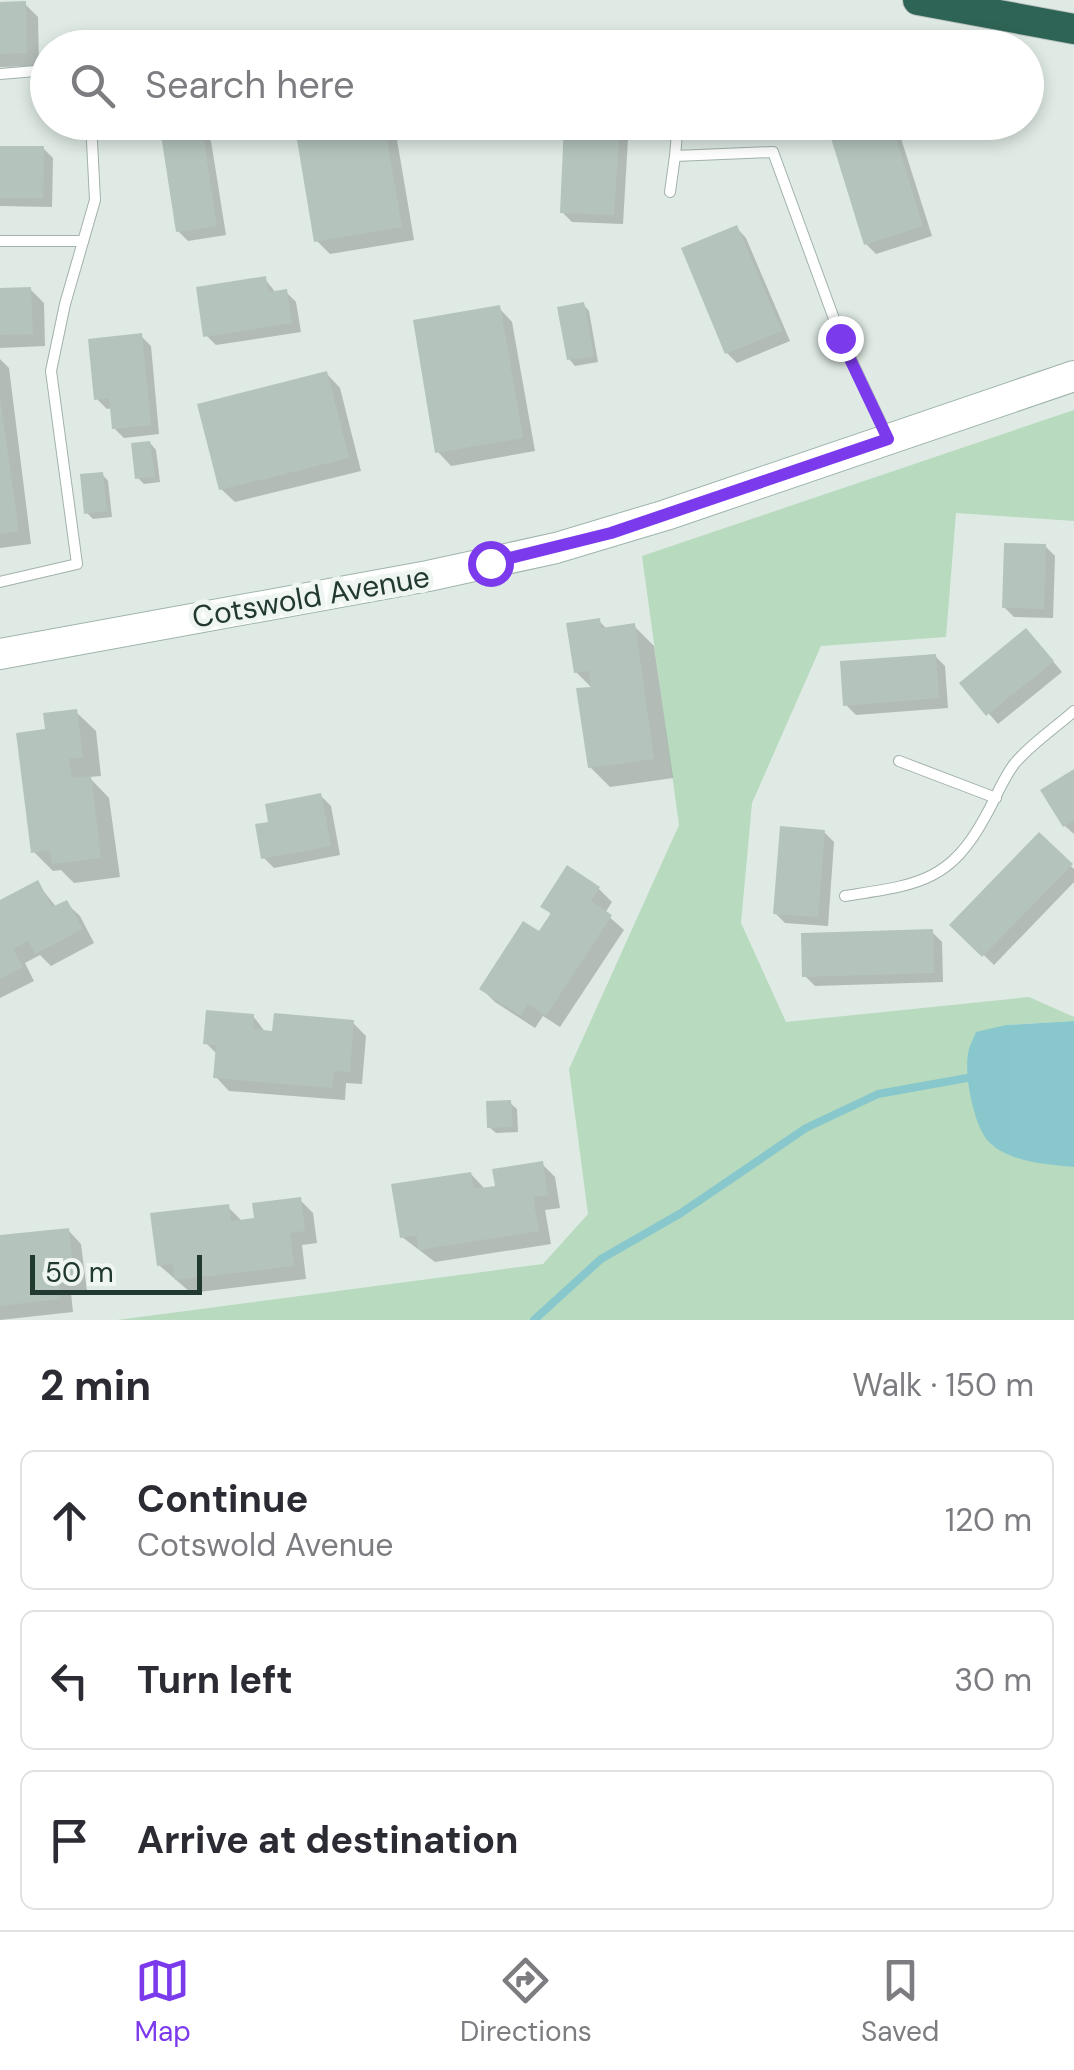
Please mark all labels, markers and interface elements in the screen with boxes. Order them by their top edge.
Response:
search box [30,30,1044,140]
icon: search [65,58,120,113]
text: Search here [145,60,355,110]
route end [818,316,864,362]
route start [468,541,514,587]
street label: Cotswold Avenue [189,556,433,637]
scale bar [30,1250,202,1294]
text: 50 m [45,1254,114,1291]
text: 2 min [40,1358,151,1413]
text: Walk · 150 m [852,1364,1034,1406]
text: Continue [137,1474,308,1524]
icon: ahead [42,1493,97,1548]
text: 120 m [945,1499,1032,1541]
text: Cotswold Avenue [137,1524,394,1566]
icon: left [42,1653,97,1708]
text: Turn left [137,1655,293,1705]
text: 30 m [954,1659,1032,1701]
icon: arrive [42,1813,97,1868]
text: Arrive at destination [137,1815,519,1865]
tab: Map [135,1953,191,2050]
tab: Directions [460,1953,592,2050]
tab: Saved [861,1953,939,2050]

